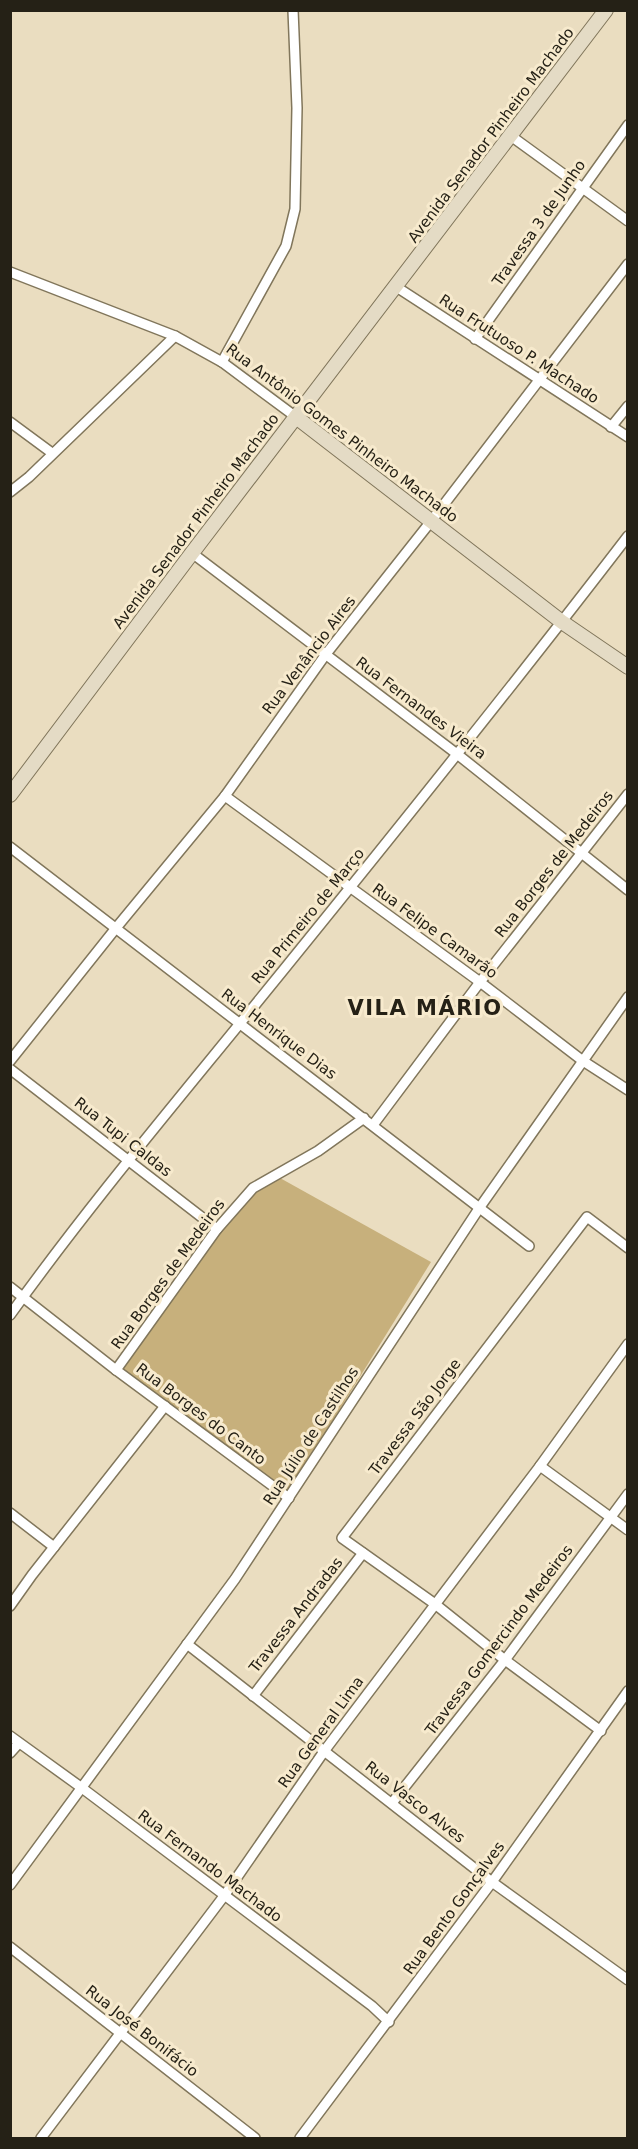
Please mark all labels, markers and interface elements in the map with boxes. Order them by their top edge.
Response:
street label: Avenida Senador Pinheiro Machado [404,24,578,246]
street label: Travessa 3 de Junho [488,156,589,290]
street label: Rua Frutuoso P. Machado [436,291,602,407]
street label: Rua Antônio Gomes Pinheiro Machado [222,340,462,526]
street label: Avenida Senador Pinheiro Machado [109,410,283,632]
street label: Rua Venâncio Aires [259,592,359,718]
street label: Rua Fernandes Vieira [352,653,490,763]
street label: Rua Borges de Medeiros [491,787,617,941]
street label: Rua Primeiro de Março [248,845,368,987]
street label: Rua Felipe Camarão [369,880,501,982]
street label: Rua Henrique Dias [218,985,340,1083]
district label: VILA MÁRIO [348,995,503,1020]
street label: Rua Tupi Caldas [71,1093,175,1181]
street label: Rua Borges de Medeiros [107,1195,229,1353]
street label: Travessa São Jorge [365,1355,465,1479]
street label: Rua Borges do Canto [133,1359,269,1469]
street label: Rua Júlio de Castilhos [260,1363,363,1508]
street label: Travessa Gomercindo Medeiros [421,1541,577,1740]
street label: Travessa Andradas [245,1554,347,1677]
street label: Rua General Lima [275,1673,367,1791]
street label: Rua Vasco Alves [361,1757,469,1847]
street label: Rua Fernando Machado [134,1806,286,1926]
street label: Rua Bento Gonçalves [400,1838,508,1978]
street label: Rua José Bonifácio [82,1981,202,2081]

